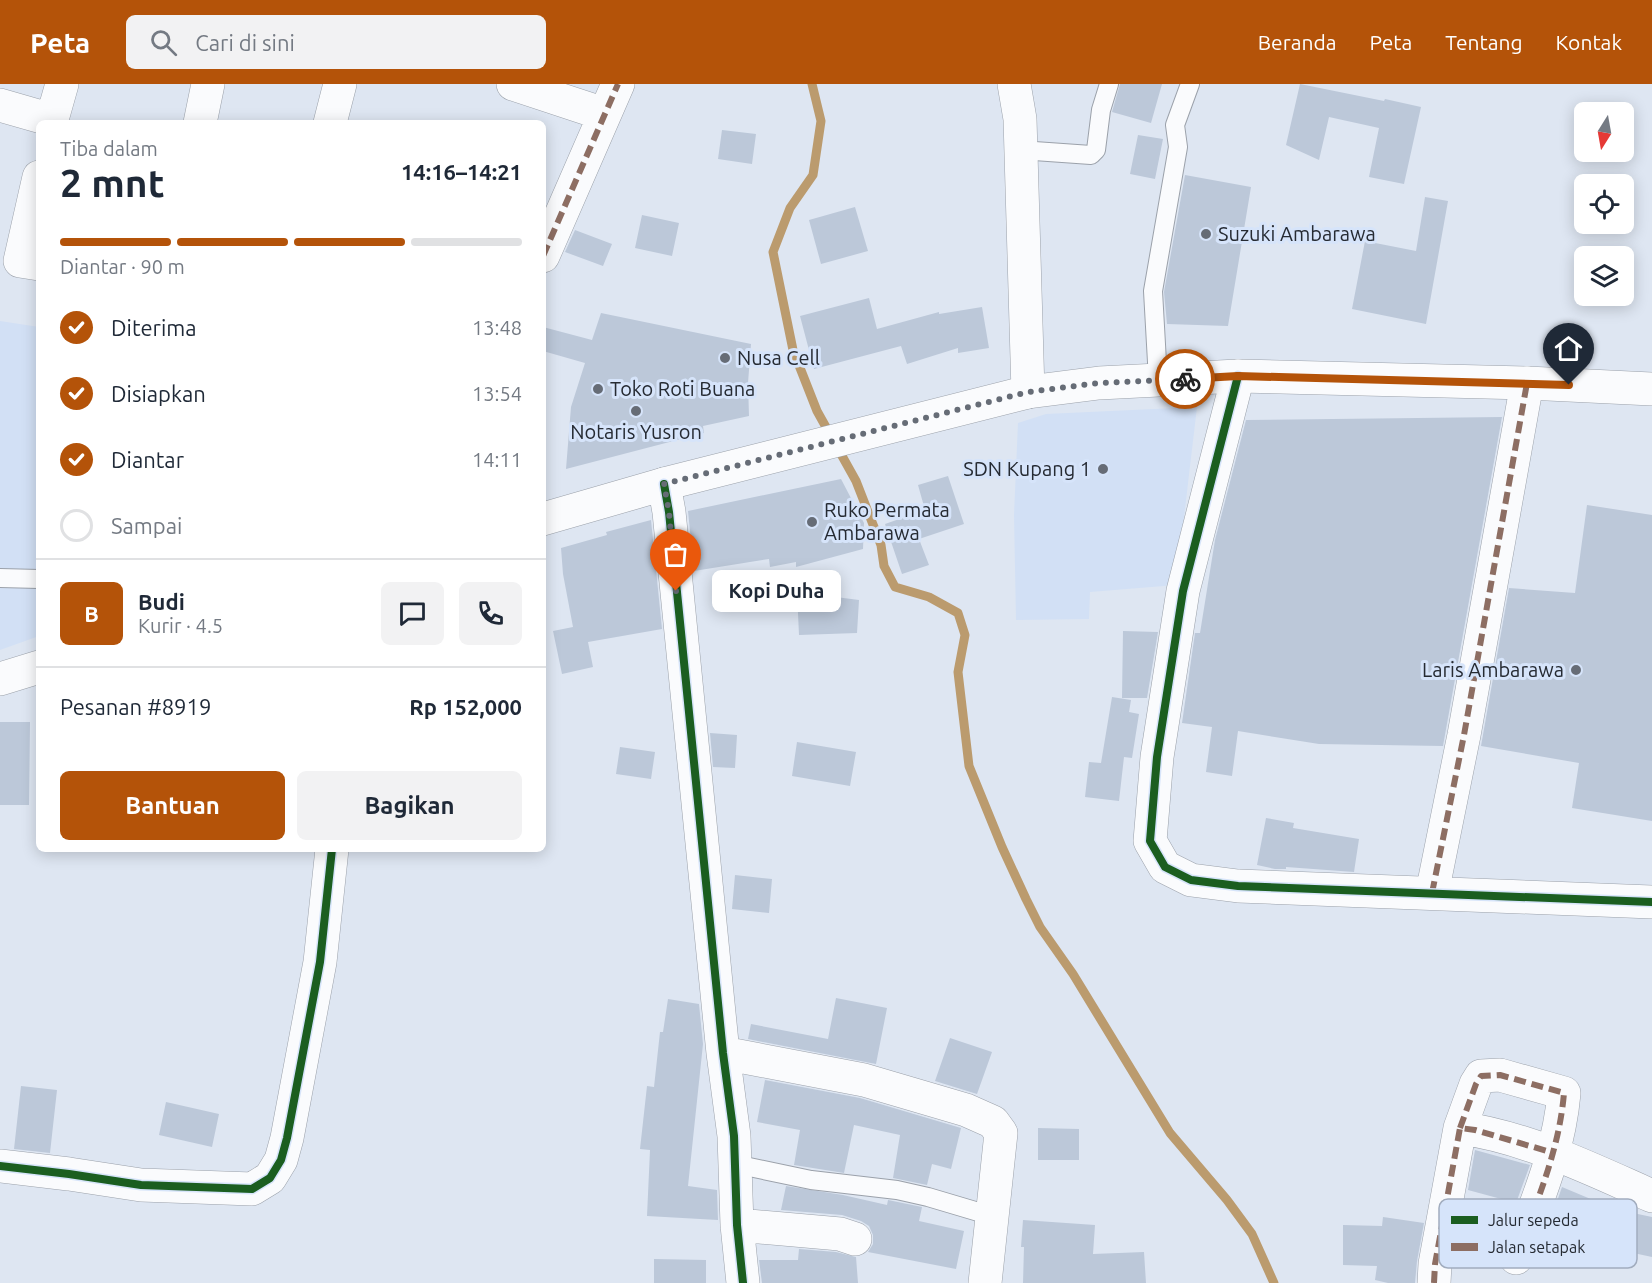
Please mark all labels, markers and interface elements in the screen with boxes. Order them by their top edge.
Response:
search box [126,15,546,69]
icon: search [147,26,180,59]
text: Peta [30,27,90,58]
text: Cari di sini [195,30,295,55]
text: Beranda [1258,30,1337,54]
text: Peta [1370,30,1412,54]
text: Tentang [1445,30,1523,54]
text: Kontak [1556,30,1622,54]
north arrow [1574,102,1634,162]
map controls [1574,102,1634,306]
text: Tiba dalam [60,137,158,160]
text: 14:16–14:21 [401,159,522,184]
text: 2 mnt [60,161,164,204]
button: locate [1574,174,1634,234]
place label: Suzuki Ambarawa [1218,222,1376,245]
marker: Suzuki Ambarawa [1199,227,1213,241]
button: layers [1574,246,1634,306]
text: Diantar · 90 m [60,255,185,278]
icon: check [60,311,93,344]
text: Diterima [111,315,197,340]
text: 13:48 [472,316,522,339]
pin [1543,323,1594,385]
icon: home [1552,332,1585,365]
place label: Nusa Cell [737,346,820,369]
courier [1155,349,1215,409]
marker: Nusa Cell [718,351,732,365]
icon: bike [1169,363,1202,396]
icon: check [60,377,93,410]
place label: Toko Roti Buana [610,377,755,400]
text: Disiapkan [111,381,206,406]
text: 13:54 [472,382,522,405]
marker: Toko Roti Buana [591,382,605,396]
marker: Notaris Yusron [629,404,643,418]
place label: Notaris Yusron [570,420,702,443]
icon: check [60,443,93,476]
text: Diantar [111,447,184,472]
text: 14:11 [472,448,522,471]
place label: SDN Kupang 1 [963,457,1091,480]
marker: SDN Kupang 1 [1096,462,1110,476]
place label: Ruko Permata Ambarawa [824,498,950,544]
text: Sampai [111,513,182,538]
marker: Ruko Permata Ambarawa [805,515,819,529]
pin [650,529,701,591]
icon: bag [659,538,692,571]
callout: Kopi Duha [712,570,841,612]
text: Kopi Duha [729,579,824,602]
button: chat [381,582,444,645]
button: phone [459,582,522,645]
text: Budi [138,589,185,614]
text: B [84,601,99,626]
text: Kurir · 4.5 [138,614,223,637]
place label: Laris Ambarawa [1422,658,1564,681]
marker: Laris Ambarawa [1569,663,1583,677]
text: Pesanan #8919 [60,694,211,719]
text: Rp 152,000 [409,694,522,719]
button: Bantuan [60,771,285,840]
button: Bagikan [297,771,522,840]
legend [1439,1199,1637,1268]
text: Jalur sepeda [1488,1211,1579,1229]
text: Jalan setapak [1488,1238,1585,1256]

